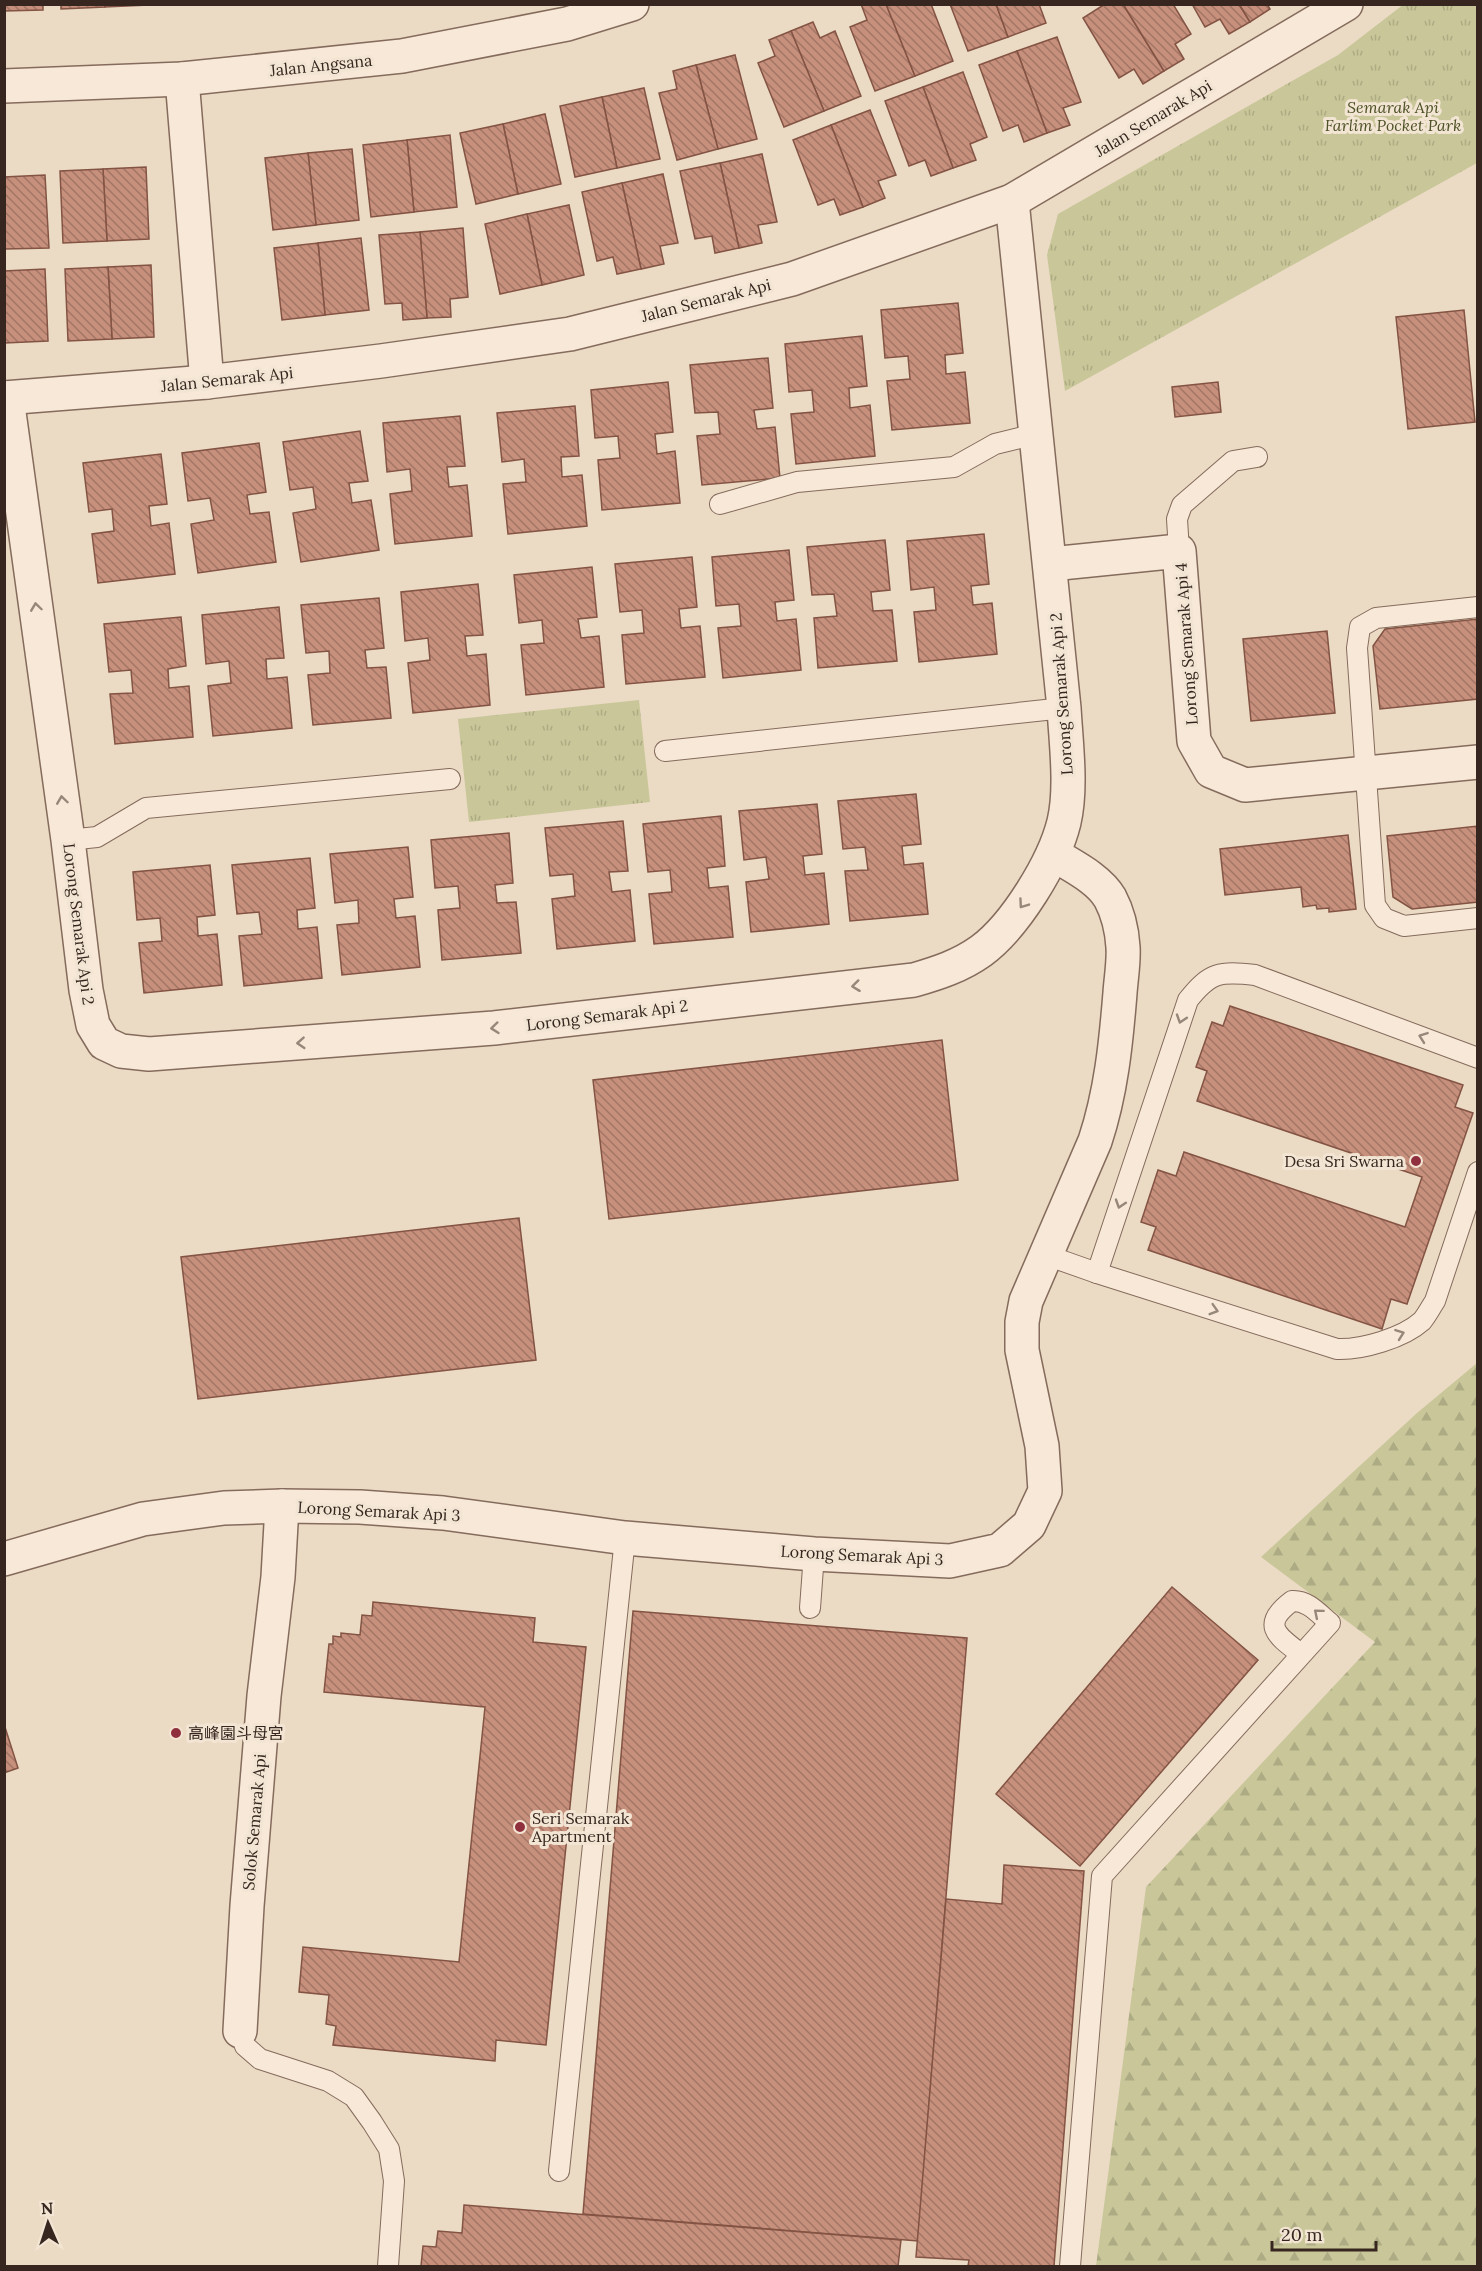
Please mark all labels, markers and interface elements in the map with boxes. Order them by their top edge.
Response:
street label: Jalan Angsana [268,50,373,80]
street label: Jalan Semarak Api [1090,75,1215,161]
park label: Semarak Api Farlim Pocket Park [1325,97,1461,135]
street label: Jalan Semarak Api [638,274,773,326]
street label: Jalan Semarak Api [159,362,294,396]
street label: Lorong Semarak Api 4 [1170,562,1202,726]
one-way arrow [31,603,43,612]
street label: Lorong Semarak Api 2 [1045,612,1077,776]
one-way arrow [57,796,69,805]
street label: Lorong Semarak Api 2 [59,842,99,1006]
one-way arrow [1019,897,1030,908]
one-way arrow [851,980,860,992]
street label: Lorong Semarak Api 2 [525,995,689,1035]
one-way arrow [1176,1013,1189,1024]
one-way arrow [491,1021,500,1034]
one-way arrow [1418,1032,1428,1045]
one-way arrow [296,1036,305,1049]
place label: Desa Sri Swarna [1284,1151,1404,1171]
marker: Desa Sri Swarna [1409,1154,1423,1168]
one-way arrow [1115,1198,1127,1209]
one-way arrow [1208,1303,1219,1315]
one-way arrow [1394,1329,1405,1341]
street label: Lorong Semarak Api 3 [297,1497,461,1525]
street label: Lorong Semarak Api 3 [780,1541,944,1569]
one-way arrow [1314,1609,1325,1620]
place label: 高峰園斗母宮 [188,1723,284,1743]
marker: 高峰園斗母宮 [169,1726,183,1740]
street label: Solok Semarak Api [238,1753,270,1891]
place label: Seri Semarak Apartment [531,1808,630,1846]
marker: Seri Semarak Apartment [513,1820,527,1834]
north arrow [18,2193,78,2253]
text: N [41,2198,54,2218]
scale bar [1272,2214,1376,2252]
text: 20 m [1281,2223,1323,2246]

